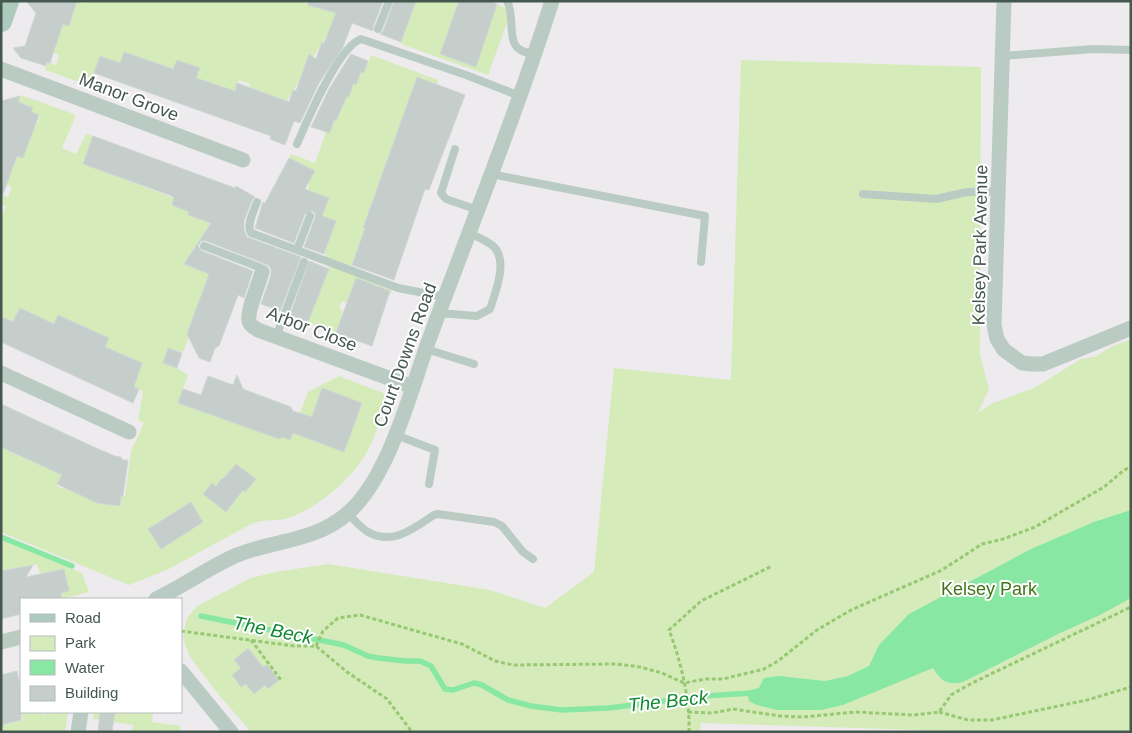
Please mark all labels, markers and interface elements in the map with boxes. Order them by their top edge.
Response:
street label: Manor Grove [76,69,182,125]
street label: Kelsey Park Avenue [969,164,991,326]
street label: Court Downs Road [370,280,440,430]
street label: Arbor Close [264,303,360,355]
park label: Kelsey Park [941,579,1038,599]
legend [20,598,182,713]
text: Road [65,609,101,626]
water label: The Beck [232,612,316,648]
text: Park [65,634,96,651]
text: Water [65,659,104,676]
text: Building [65,684,118,701]
water label: The Beck [627,686,710,716]

